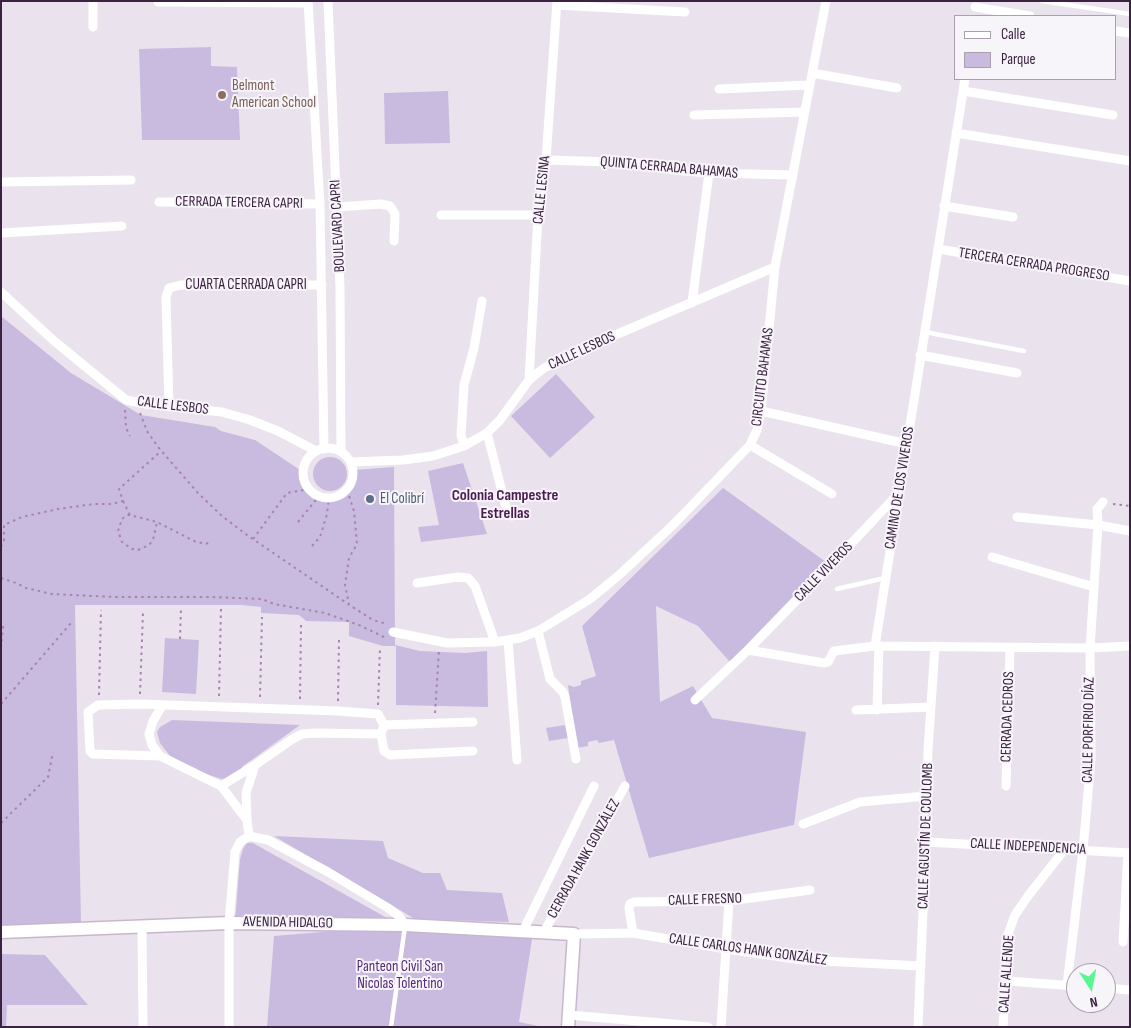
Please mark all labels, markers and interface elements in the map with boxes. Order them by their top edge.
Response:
legend [954,15,1116,80]
text: Calle [1001,25,1025,44]
text: Parque [1001,50,1036,69]
place label: Belmont American School [232,77,316,112]
marker: Belmont American School [216,89,228,101]
street label: QUINTA CERRADA BAHAMAS [599,153,739,183]
street label: CALLE LESINA [529,155,555,225]
street label: BOULEVARD CAPRI [327,179,349,273]
street label: CERRADA TERCERA CAPRI [175,193,303,213]
street label: TERCERA CERRADA PROGRESO [957,244,1111,286]
street label: CUARTA CERRADA CAPRI [185,276,307,294]
street label: CIRCUITO BAHAMAS [748,327,778,427]
street label: CALLE LESBOS [546,328,618,374]
street label: CALLE LESBOS [136,393,210,419]
street label: CAMINO DE LOS VIVEROS [881,426,919,550]
district label: Colonia Campestre Estrellas [452,486,558,524]
place label: El Colibrí [380,490,424,508]
marker: El Colibrí [364,493,376,505]
street label: CALLE VIVEROS [791,538,857,606]
street label: CERRADA CEDROS [997,671,1019,763]
street label: CALLE PORFIRIO DÍAZ [1079,677,1099,783]
street label: CALLE AGUSTÍN DE COULOMB [914,763,938,909]
street label: CERRADA HANK GONZÁLEZ [544,796,624,922]
street label: CALLE INDEPENDENCIA [970,835,1086,859]
street label: CALLE FRESNO [668,890,742,910]
street label: AVENIDA HIDALGO [243,913,333,933]
street label: CALLE CARLOS HANK GONZÁLEZ [668,930,828,970]
street label: CALLE ALLENDE [995,934,1019,1014]
park label: Panteon Civil San Nicolas Tolentino [357,958,443,993]
north arrow [1066,963,1116,1013]
text: N [1088,993,1099,1011]

